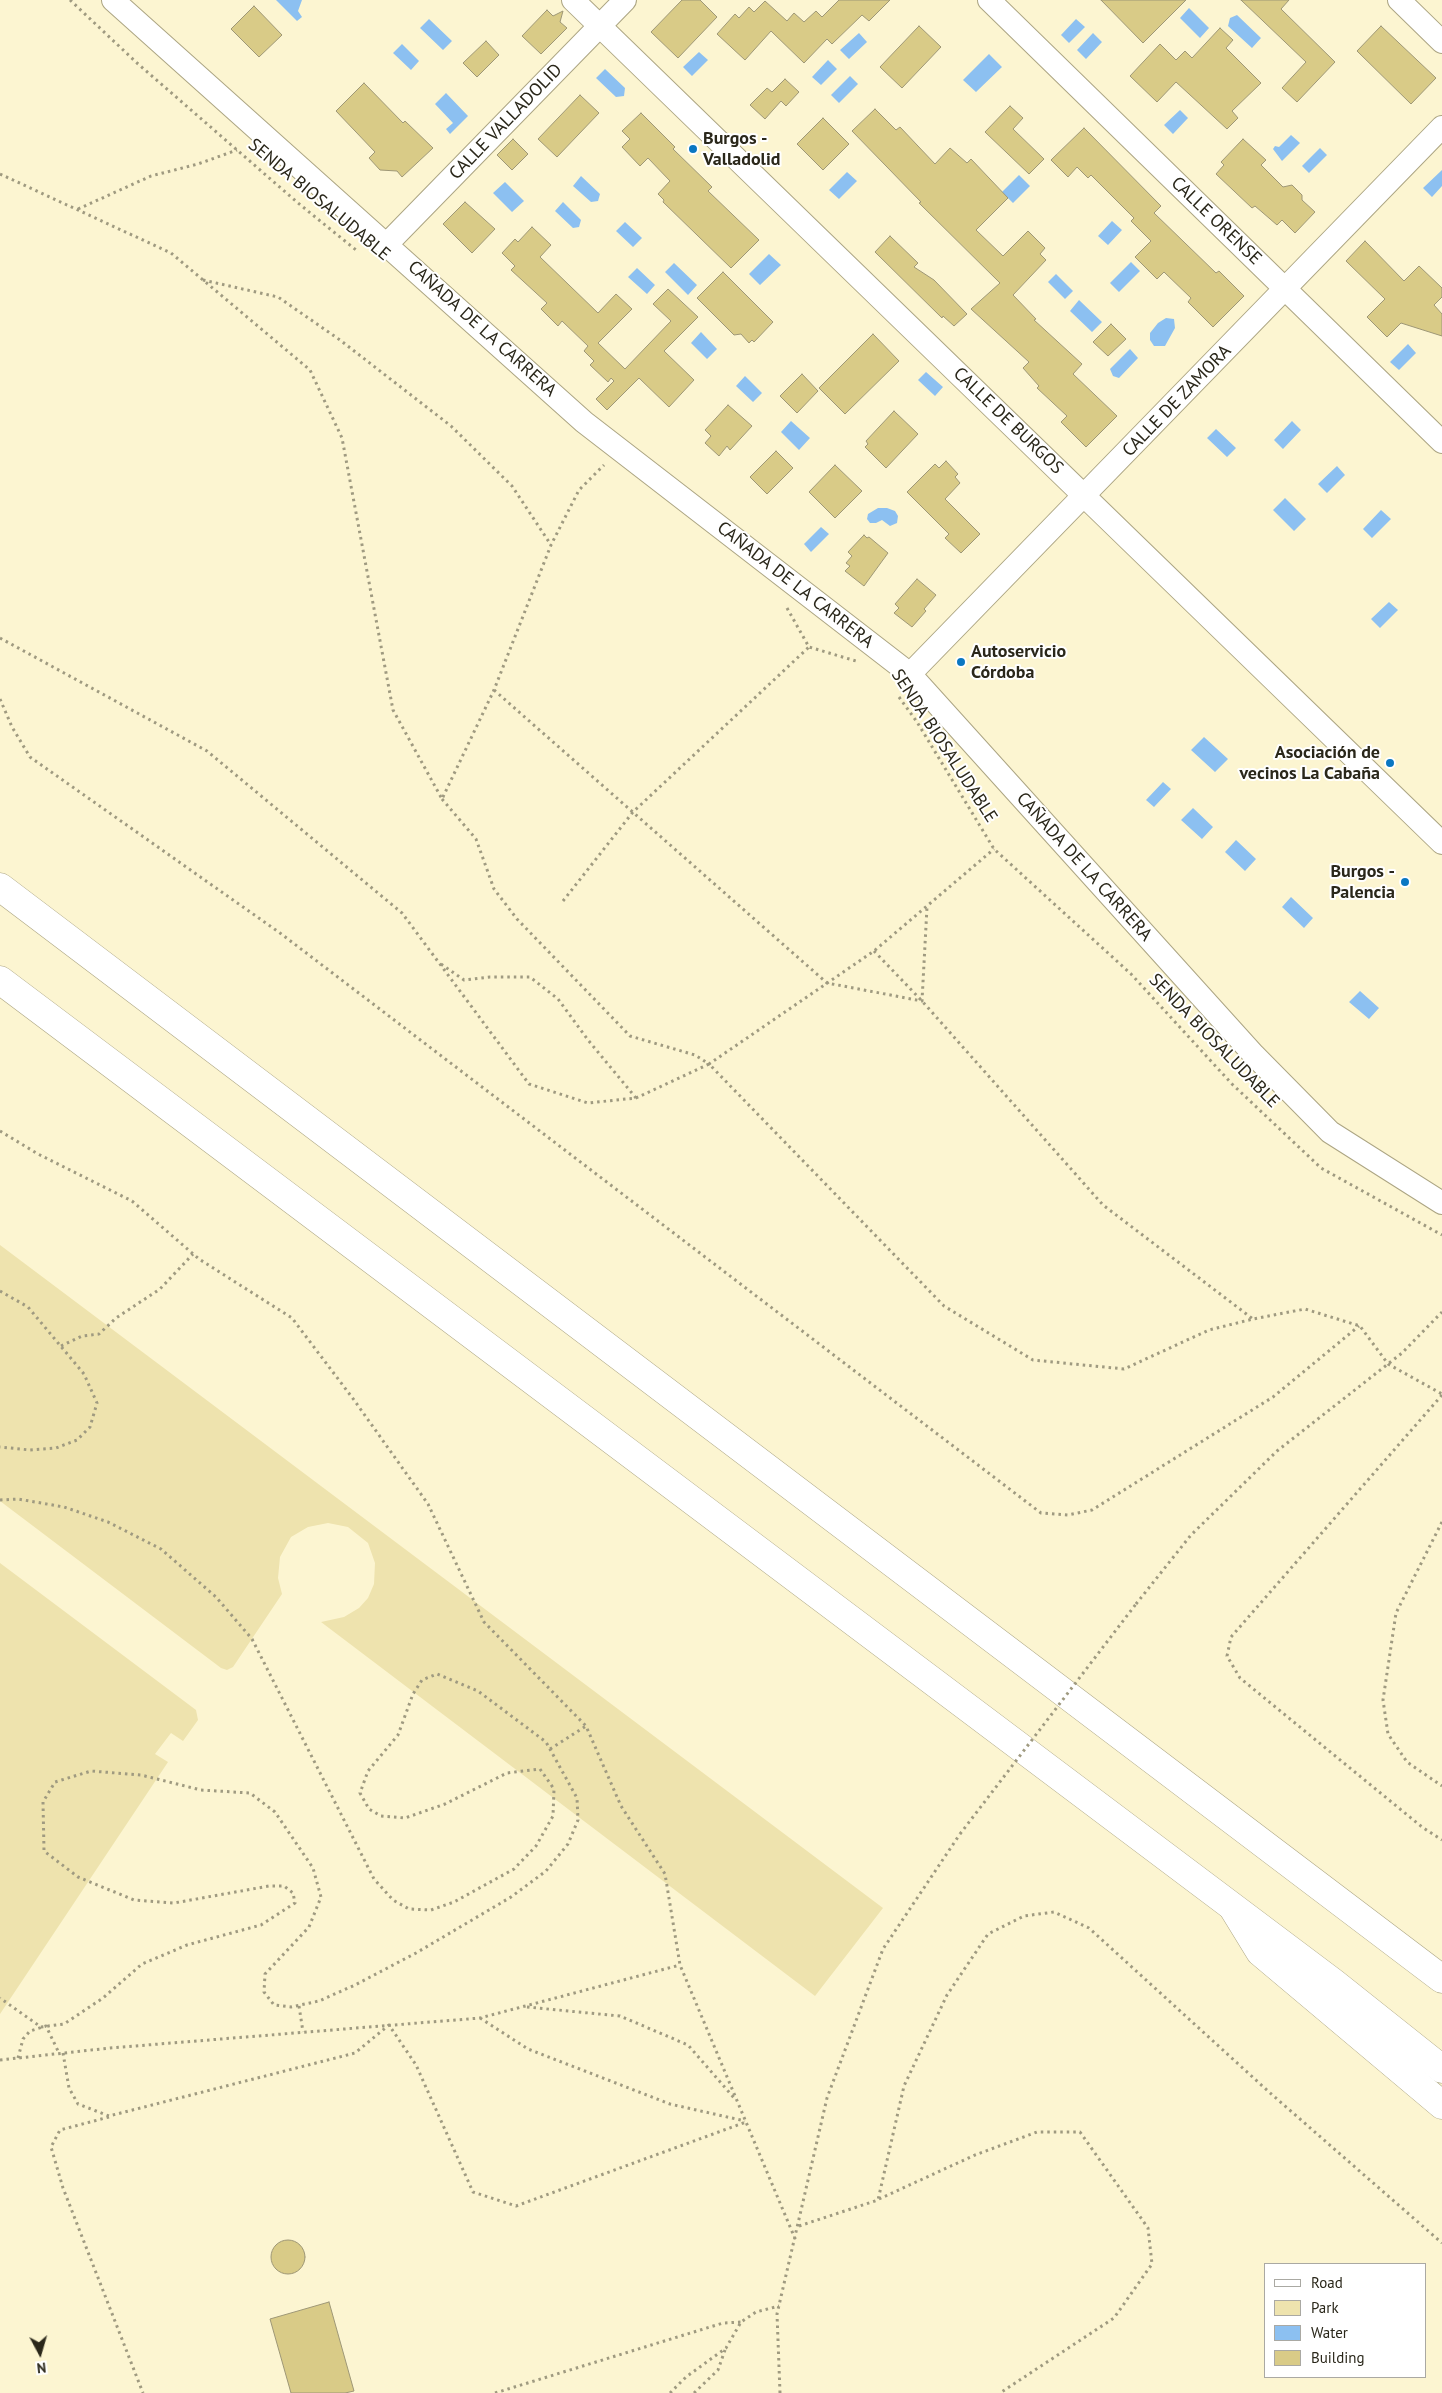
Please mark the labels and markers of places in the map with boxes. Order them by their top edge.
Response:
place label: Burgos - Valladolid [703,128,780,170]
marker: Burgos - Valladolid [687,143,699,155]
place label: Autoservicio Córdoba [971,641,1066,684]
marker: Autoservicio Córdoba [955,656,967,668]
place label: Asociación de vecinos La Cabaña [1239,742,1380,784]
marker: Asociación de vecinos La Cabaña [1384,757,1396,769]
place label: Burgos - Palencia [1330,861,1395,904]
marker: Burgos - Palencia [1399,876,1411,888]

